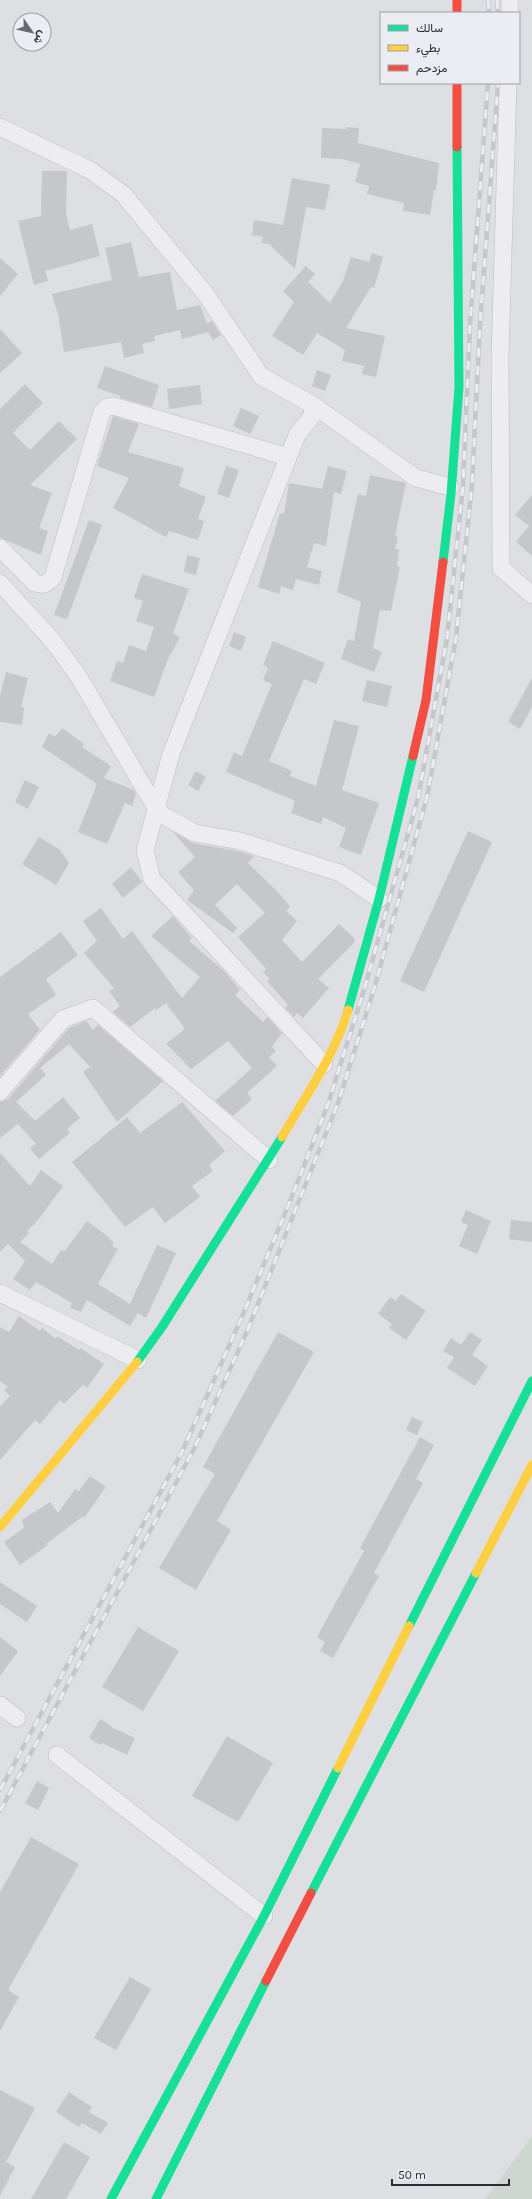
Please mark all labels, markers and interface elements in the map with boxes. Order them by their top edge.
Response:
north arrow [12,12,52,52]
legend [380,12,520,84]
text: سالك [416,21,443,35]
text: ش [31,28,49,46]
text: بطيء [416,41,440,58]
text: مزدحم [416,61,447,76]
scale bar [392,2161,509,2187]
text: 50 m [398,2168,426,2182]

